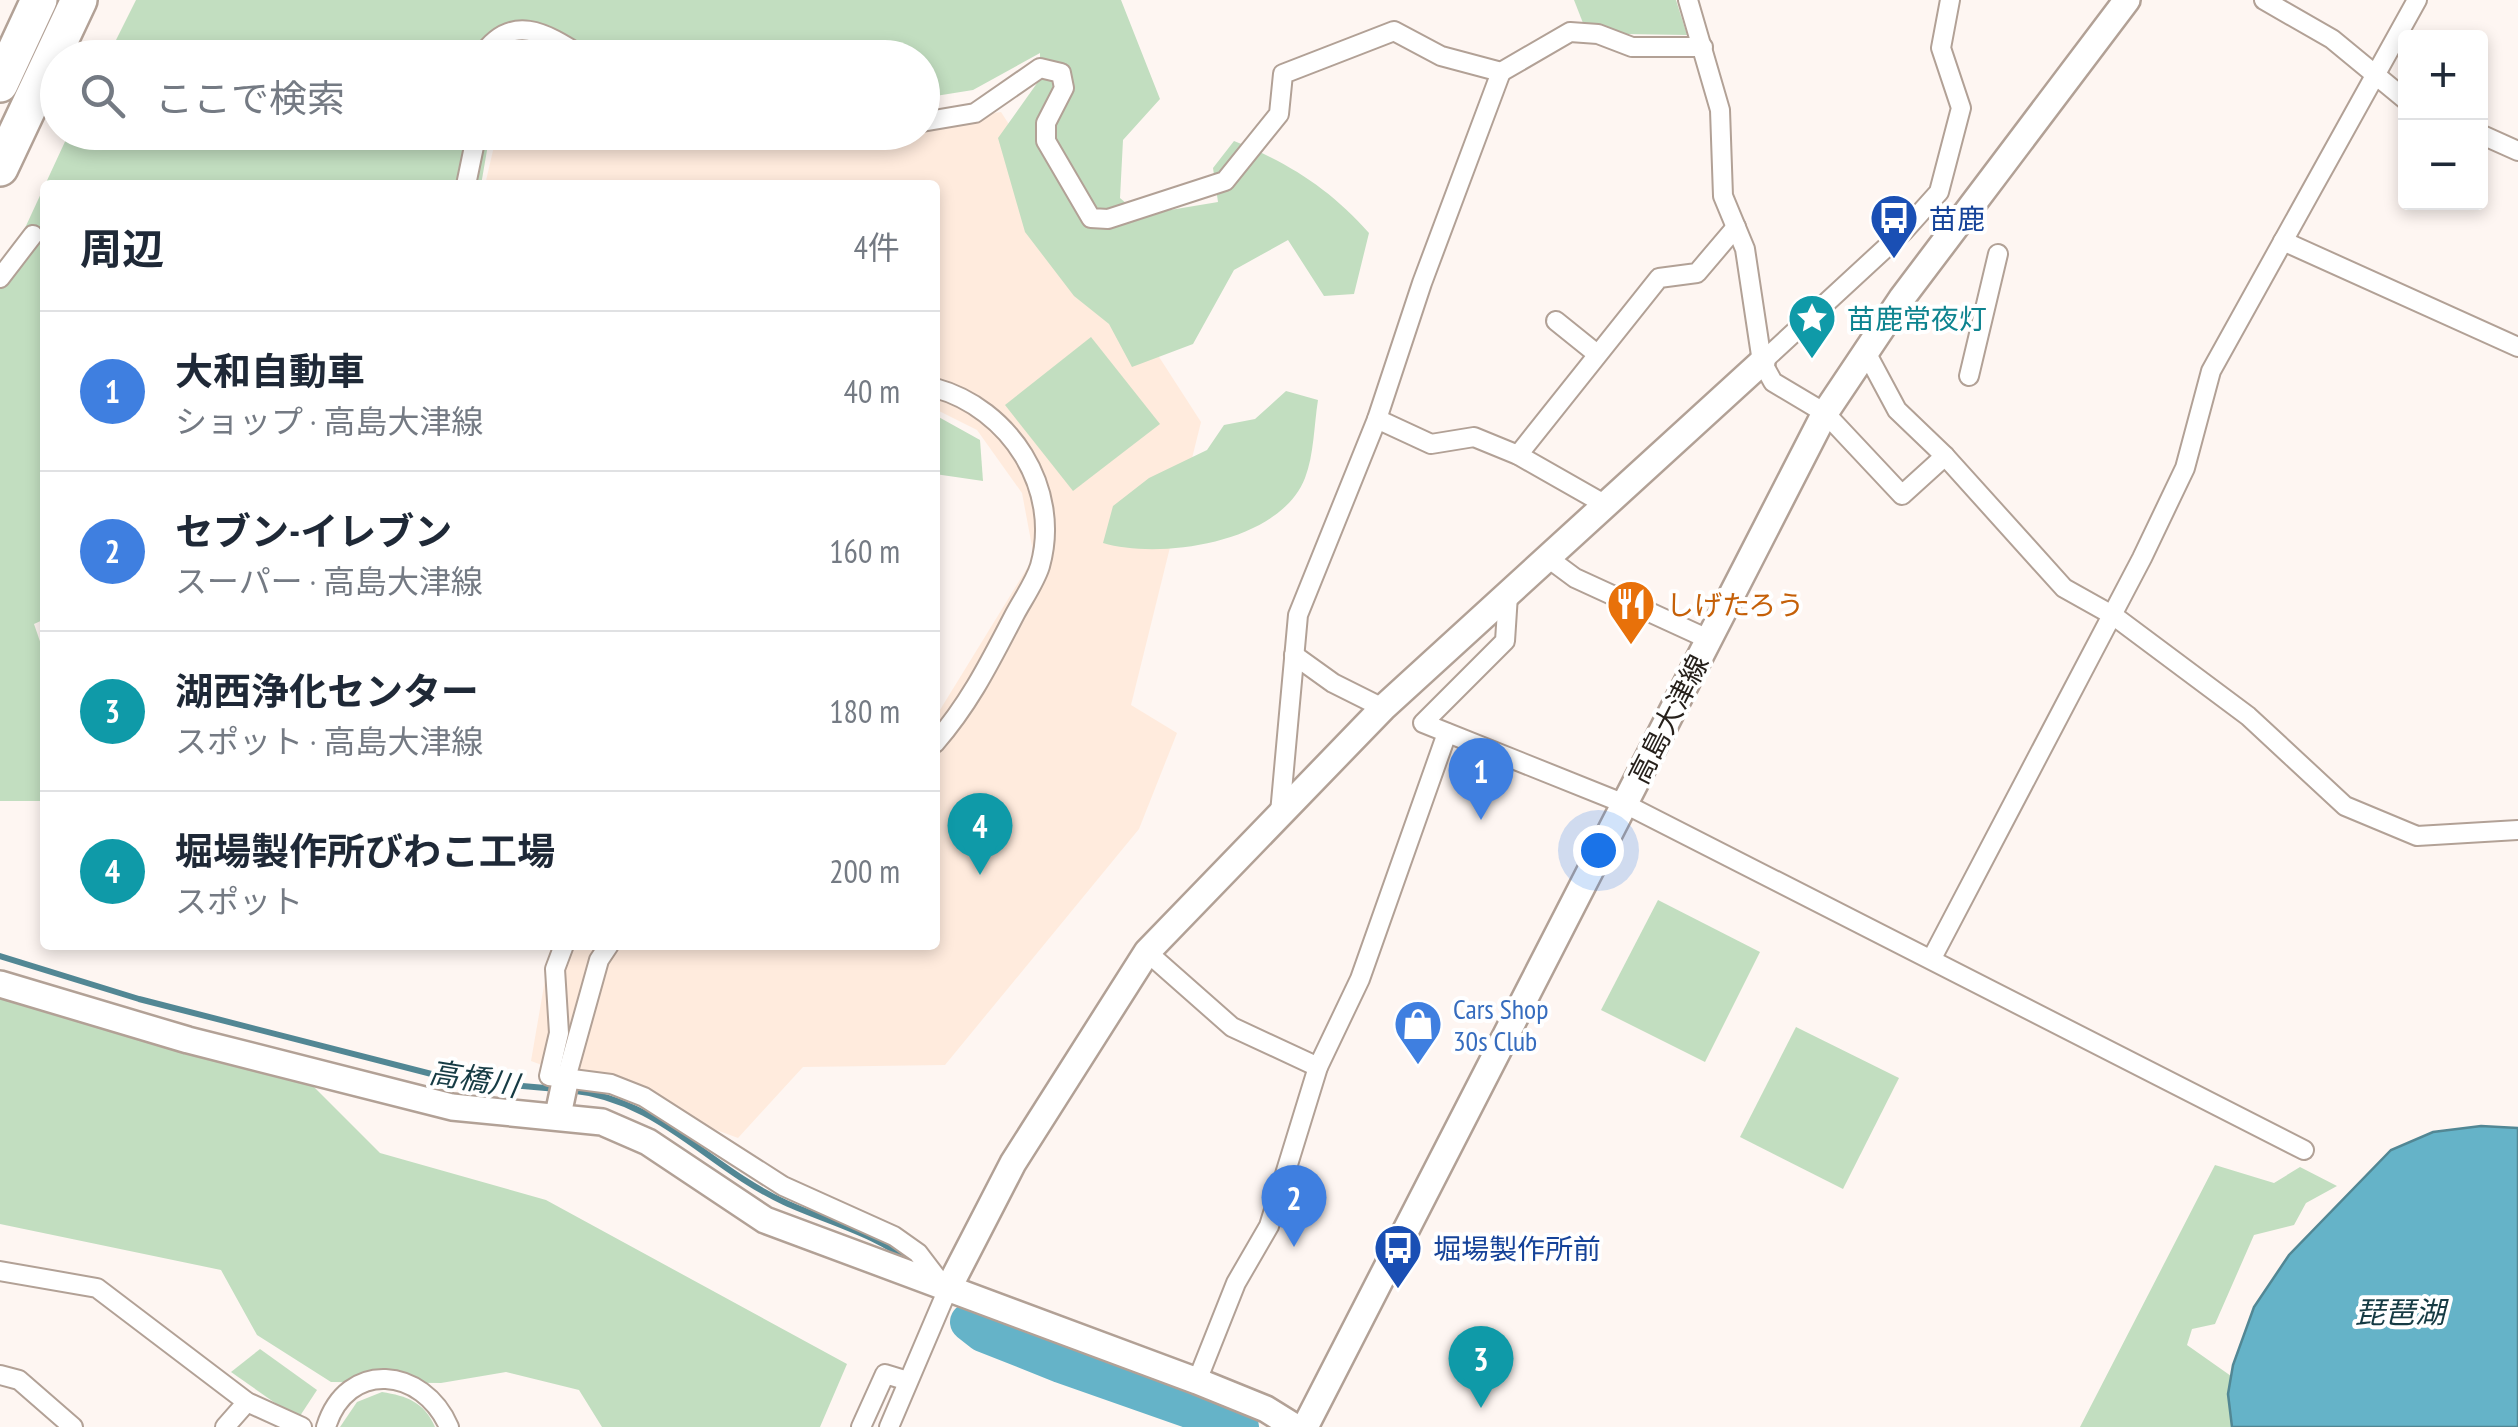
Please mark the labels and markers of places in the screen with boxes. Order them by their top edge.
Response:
bus stop icon: 苗鹿 [1868,192,1920,260]
place label: 苗鹿 [1929,200,1985,237]
place icon: 苗鹿常夜灯 [1786,292,1838,360]
place label: 苗鹿常夜灯 [1847,300,1987,337]
restaurant icon: しげたろう [1605,578,1657,646]
place label: しげたろう [1666,586,1804,623]
pin: 1 [1448,738,1514,820]
pin: 4 [948,792,1012,875]
place label: Cars Shop 30s Club [1453,990,1548,1059]
shop icon: Cars Shop 30s Club [1392,998,1444,1066]
pin: 2 [1262,1164,1326,1247]
bus stop icon: 堀場製作所前 [1372,1222,1424,1290]
place label: 堀場製作所前 [1433,1230,1601,1267]
pin: 3 [1448,1326,1514,1408]

